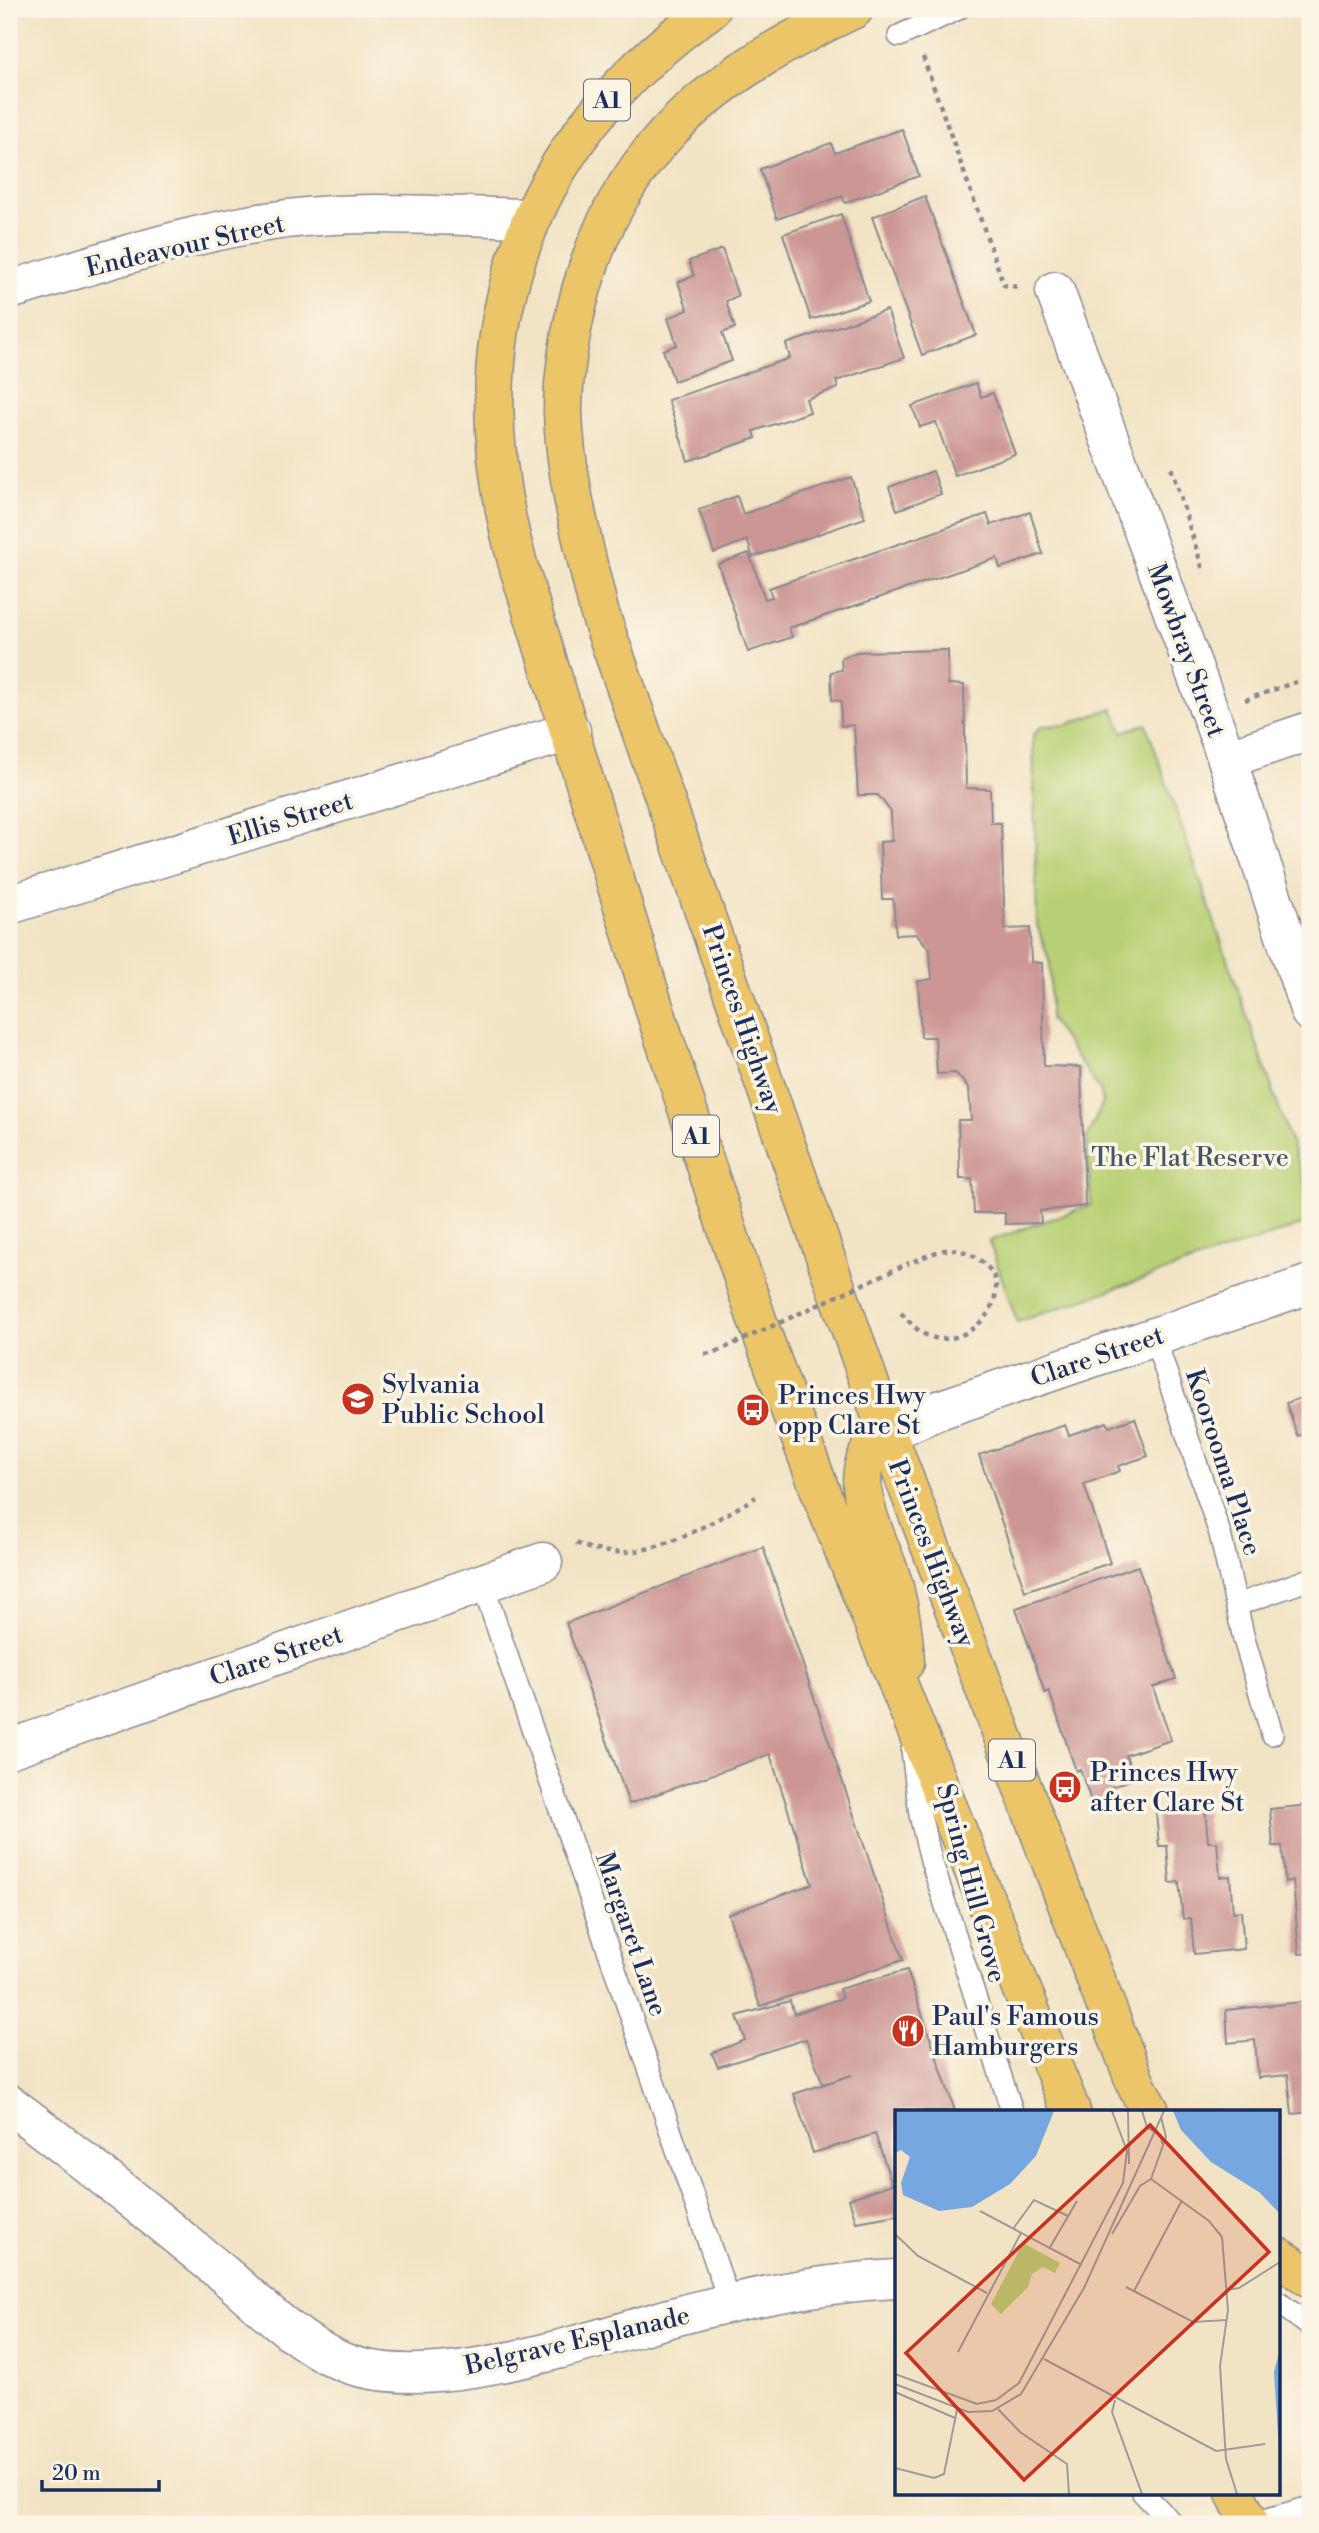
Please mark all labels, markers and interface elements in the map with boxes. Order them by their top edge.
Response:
road number: A1 [584,80,630,120]
street label: Endeavour Street [83,208,288,284]
street label: Mowbray Street [1140,559,1232,742]
street label: Ellis Street [224,785,357,853]
street label: Princes Highway [695,920,790,1119]
road number: A1 [673,1116,719,1156]
park label: The Flat Reserve [1091,1142,1289,1174]
street label: Clare Street [1026,1319,1168,1395]
street label: Koorooma Place [1178,1365,1268,1560]
place label: Sylvania Public School [382,1369,545,1431]
school or university icon: Sylvania Public School [339,1380,377,1418]
place label: Princes Hwy opp Clare St [778,1380,926,1442]
bus stop icon: Princes Hwy opp Clare St [734,1391,772,1429]
street label: Princes Highway [881,1455,982,1652]
street label: Clare Street [205,1618,347,1694]
road number: A1 [989,1740,1035,1780]
place label: Princes Hwy after Clare St [1090,1757,1245,1819]
bus stop icon: Princes Hwy after Clare St [1046,1768,1084,1806]
street label: Spring Hill Grove [929,1780,1013,1986]
street label: Margaret Lane [588,1848,674,2021]
place label: Paul's Famous Hamburgers [932,2001,1099,2063]
restaurant icon: Paul's Famous Hamburgers [889,2012,927,2050]
inset map [895,2110,1280,2494]
street label: Belgrave Esplanade [461,2300,693,2383]
scale bar [42,2449,159,2493]
text: 20 m [52,2461,101,2487]

